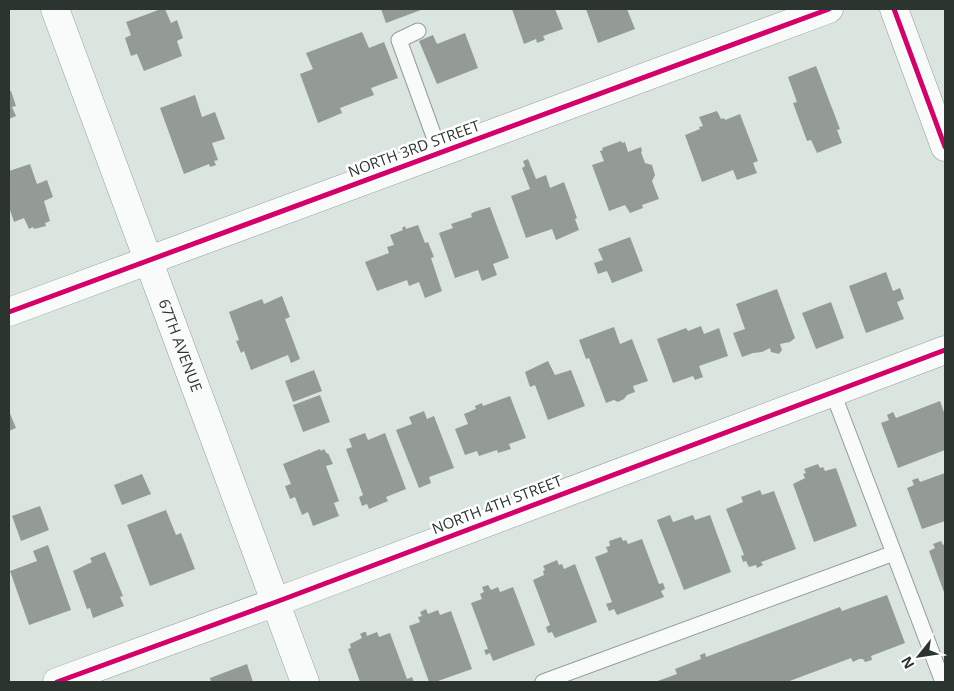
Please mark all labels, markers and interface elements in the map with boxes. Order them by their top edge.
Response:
street label: NORTH 3RD STREET [345,115,483,181]
street label: 67TH AVENUE [155,296,207,394]
street label: NORTH 4TH STREET [429,470,565,538]
north arrow [894,631,944,681]
text: N [896,653,918,672]

